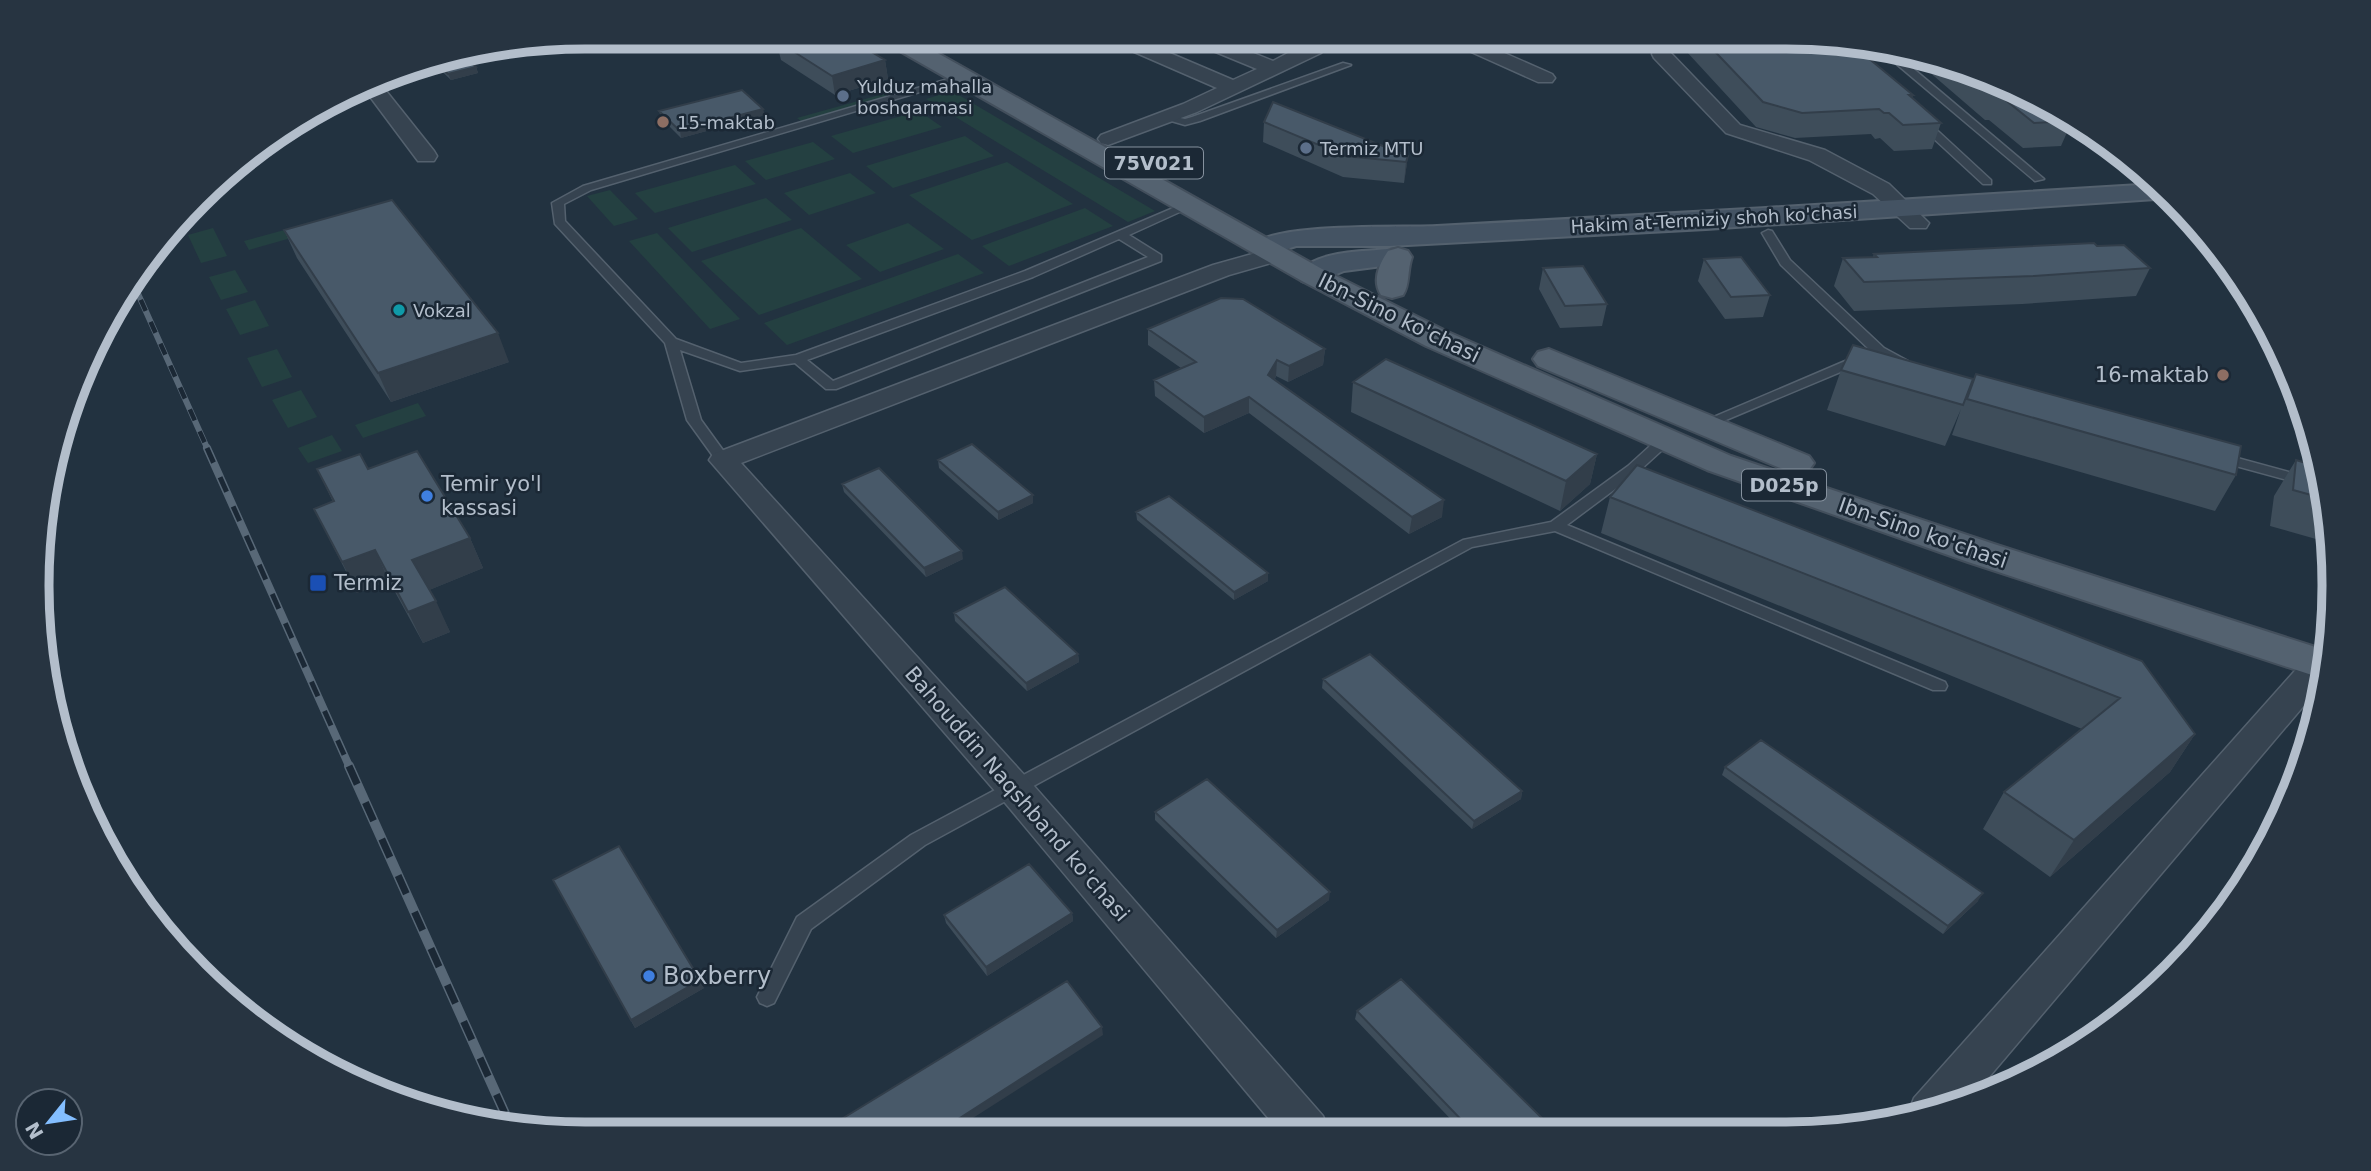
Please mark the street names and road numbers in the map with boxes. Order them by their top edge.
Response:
road number: 75V021 [1105,148,1203,178]
street label: Hakim at-Termiziy shoh ko'chasi [1570,201,1858,237]
street label: Ibn-Sino ko'chasi [1314,268,1484,368]
road number: D025p [1742,470,1826,500]
street label: Ibn-Sino ko'chasi [1835,493,2011,573]
street label: Bahouddin Naqshband ko'chasi [900,662,1134,926]

